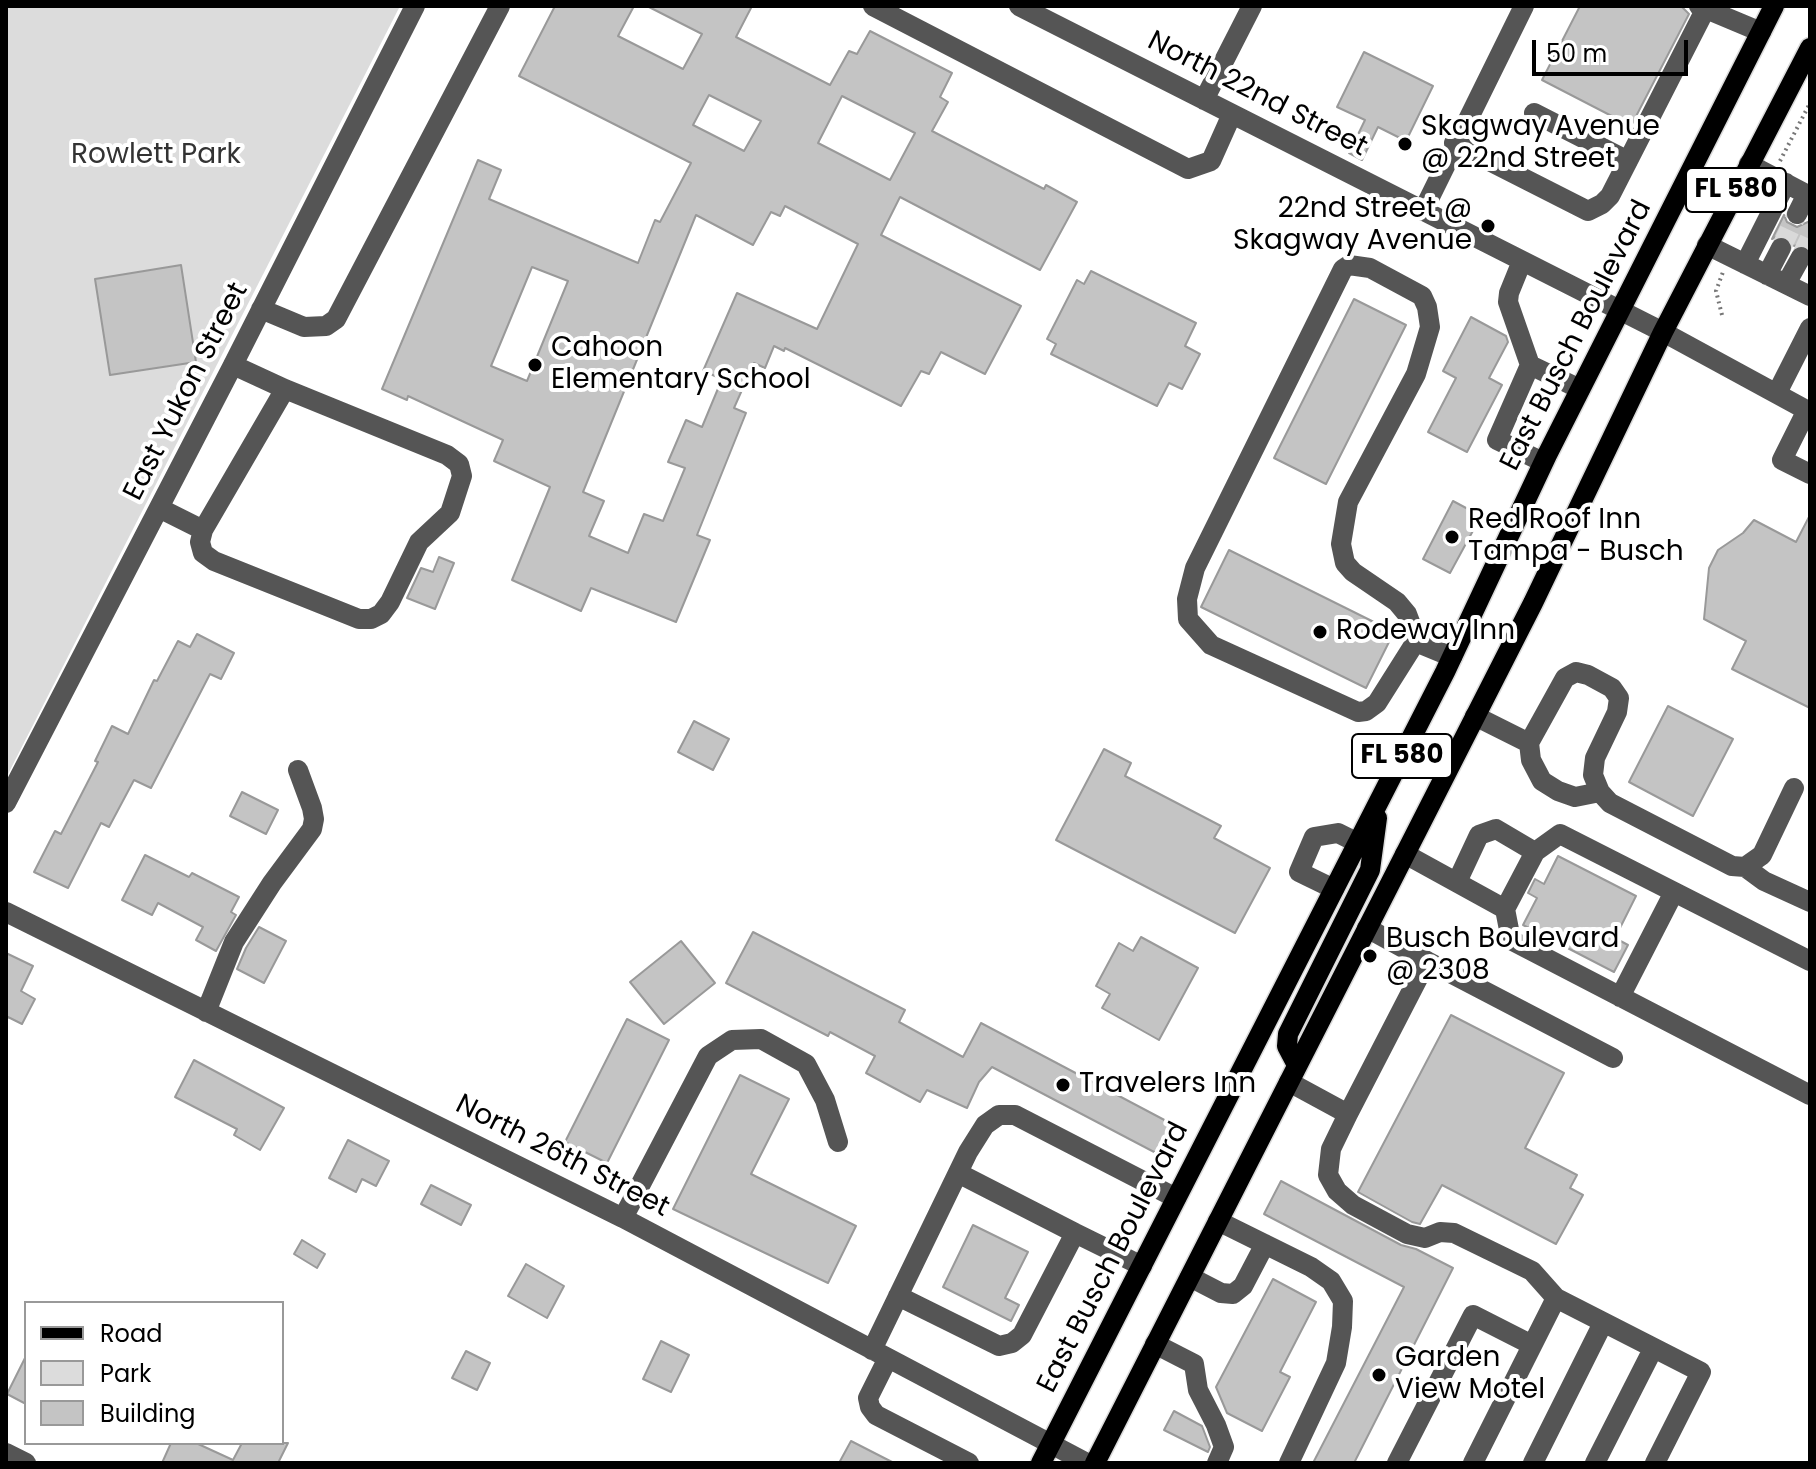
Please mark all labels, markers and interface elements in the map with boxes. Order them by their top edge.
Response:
scale bar [1536,24,1692,74]
street label: North 22nd Street [1141,25,1373,165]
text: 50 m [1546,37,1607,70]
place label: Skagway Avenue @ 22nd Street [1421,111,1660,177]
marker: Skagway Avenue @ 22nd Street [1396,135,1414,153]
park label: Rowlett Park [71,139,241,173]
road number: FL 580 [1686,168,1786,212]
place label: 22nd Street @ Skagway Avenue [1233,193,1472,259]
street label: East Busch Boulevard [1494,195,1660,477]
marker: 22nd Street @ Skagway Avenue [1479,217,1497,235]
street label: East Yukon Street [118,278,256,506]
place label: Cahoon Elementary School [551,332,811,398]
marker: Cahoon Elementary School [526,356,544,374]
place label: Red Roof Inn Tampa - Busch [1468,504,1684,570]
marker: Red Roof Inn Tampa - Busch [1443,528,1461,546]
place label: Rodeway Inn [1336,615,1515,649]
marker: Rodeway Inn [1311,623,1329,641]
road number: FL 580 [1352,734,1452,778]
place label: Busch Boulevard @ 2308 [1386,923,1619,989]
marker: Busch Boulevard @ 2308 [1361,947,1379,965]
place label: Travelers Inn [1079,1068,1256,1102]
marker: Travelers Inn [1054,1076,1072,1094]
street label: North 26th Street [450,1089,674,1225]
street label: East Busch Boulevard [1031,1117,1197,1399]
legend [24,1301,284,1445]
text: Road [100,1317,162,1350]
place label: Garden View Motel [1395,1342,1545,1408]
text: Park [100,1357,151,1390]
marker: Garden View Motel [1370,1366,1388,1384]
text: Building [100,1397,196,1430]

